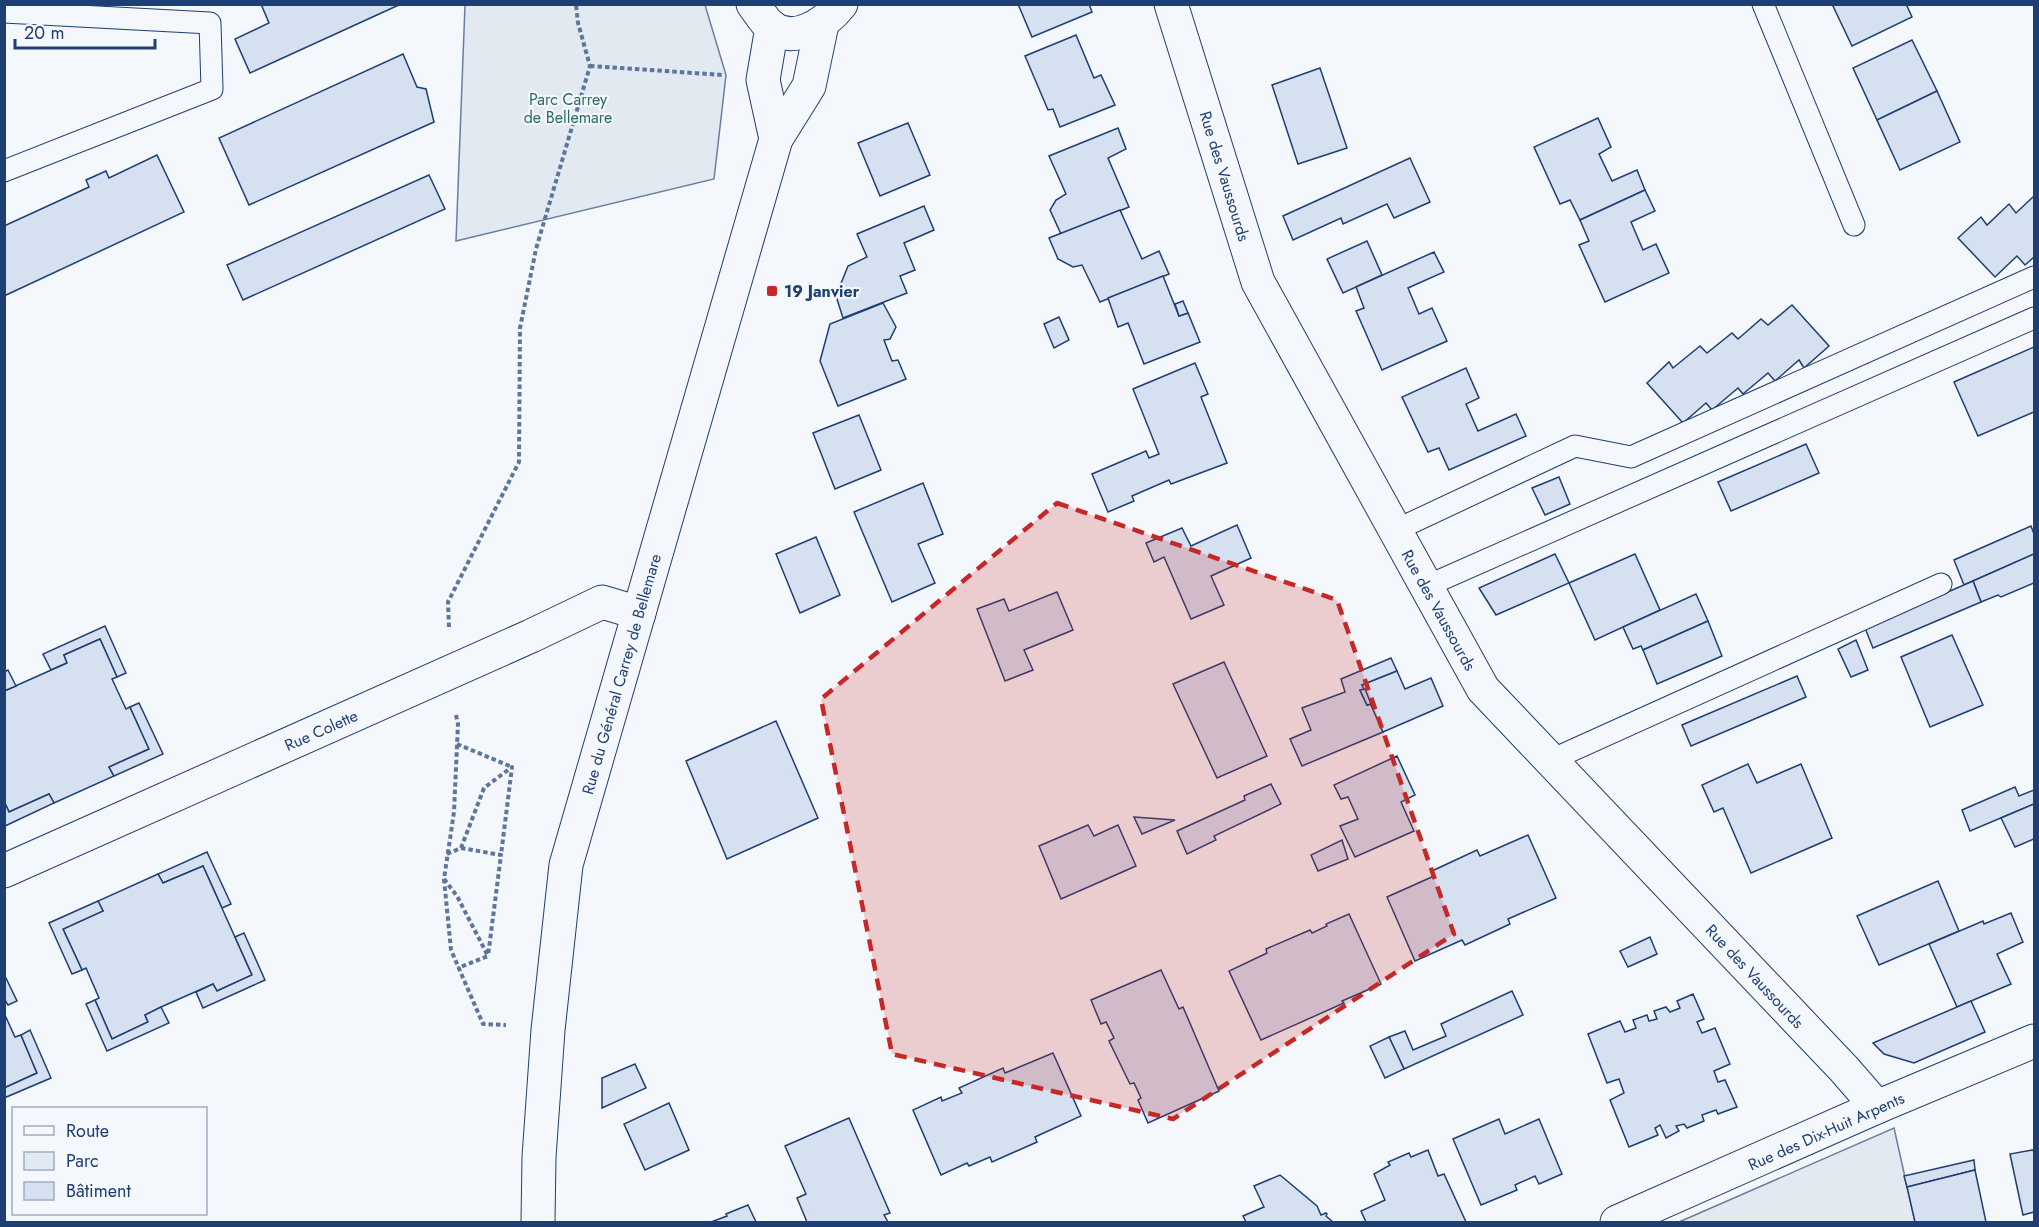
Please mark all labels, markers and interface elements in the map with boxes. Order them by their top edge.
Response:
scale bar [15,12,154,50]
text: 20 m [24,20,64,46]
park label: Parc Carrey de Bellemare [524,88,612,129]
street label: Rue des Vaussourds [1194,108,1255,244]
place label: 19 Janvier [784,280,860,303]
marker: 19 Janvier [765,284,779,298]
street label: Rue des Vaussourds [1396,546,1481,675]
street label: Rue du Général Carrey de Bellemare [576,551,667,797]
street label: Rue Colette [281,704,361,757]
street label: Rue des Vaussourds [1700,919,1809,1034]
street label: Rue des Dix-Huit Arpents [1744,1087,1908,1176]
legend [12,1107,207,1215]
text: Route [66,1118,109,1144]
text: Parc [66,1148,99,1174]
text: Bâtiment [66,1178,132,1204]

